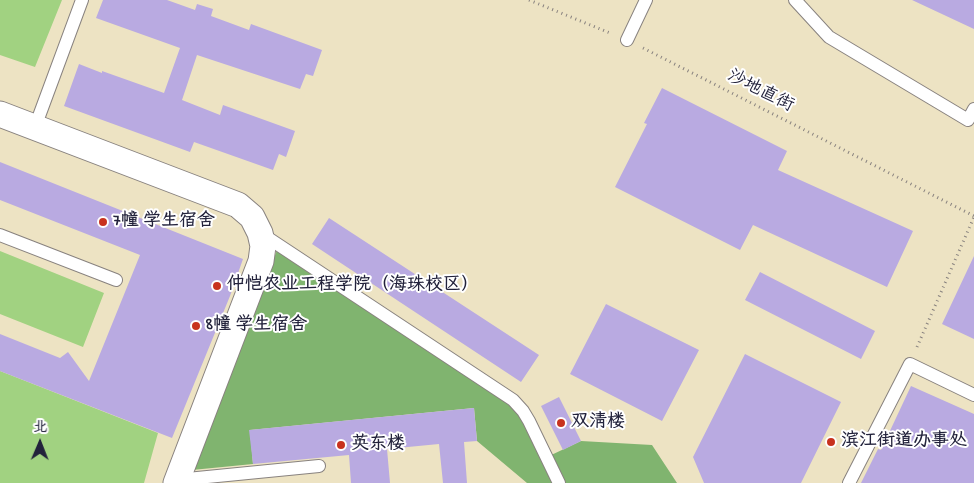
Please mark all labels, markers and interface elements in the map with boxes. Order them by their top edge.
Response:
street label: 沙地直街 [723,66,797,118]
place label: 7幢 学生宿舍 [113,211,215,233]
marker: 7幢 学生宿舍 [97,216,109,228]
place label: 仲恺农业工程学院（海珠校区） [227,275,479,297]
marker: 仲恺农业工程学院（海珠校区） [211,280,223,292]
place label: 8幢 学生宿舍 [206,315,307,337]
marker: 8幢 学生宿舍 [190,320,202,332]
place label: 双清楼 [571,412,625,434]
text: 北 [33,417,47,438]
marker: 双清楼 [555,417,567,429]
north arrow [15,418,65,468]
place label: 滨江街道办事处 [841,431,967,453]
place label: 英东楼 [351,434,405,456]
marker: 滨江街道办事处 [825,436,837,448]
marker: 英东楼 [335,439,347,451]

